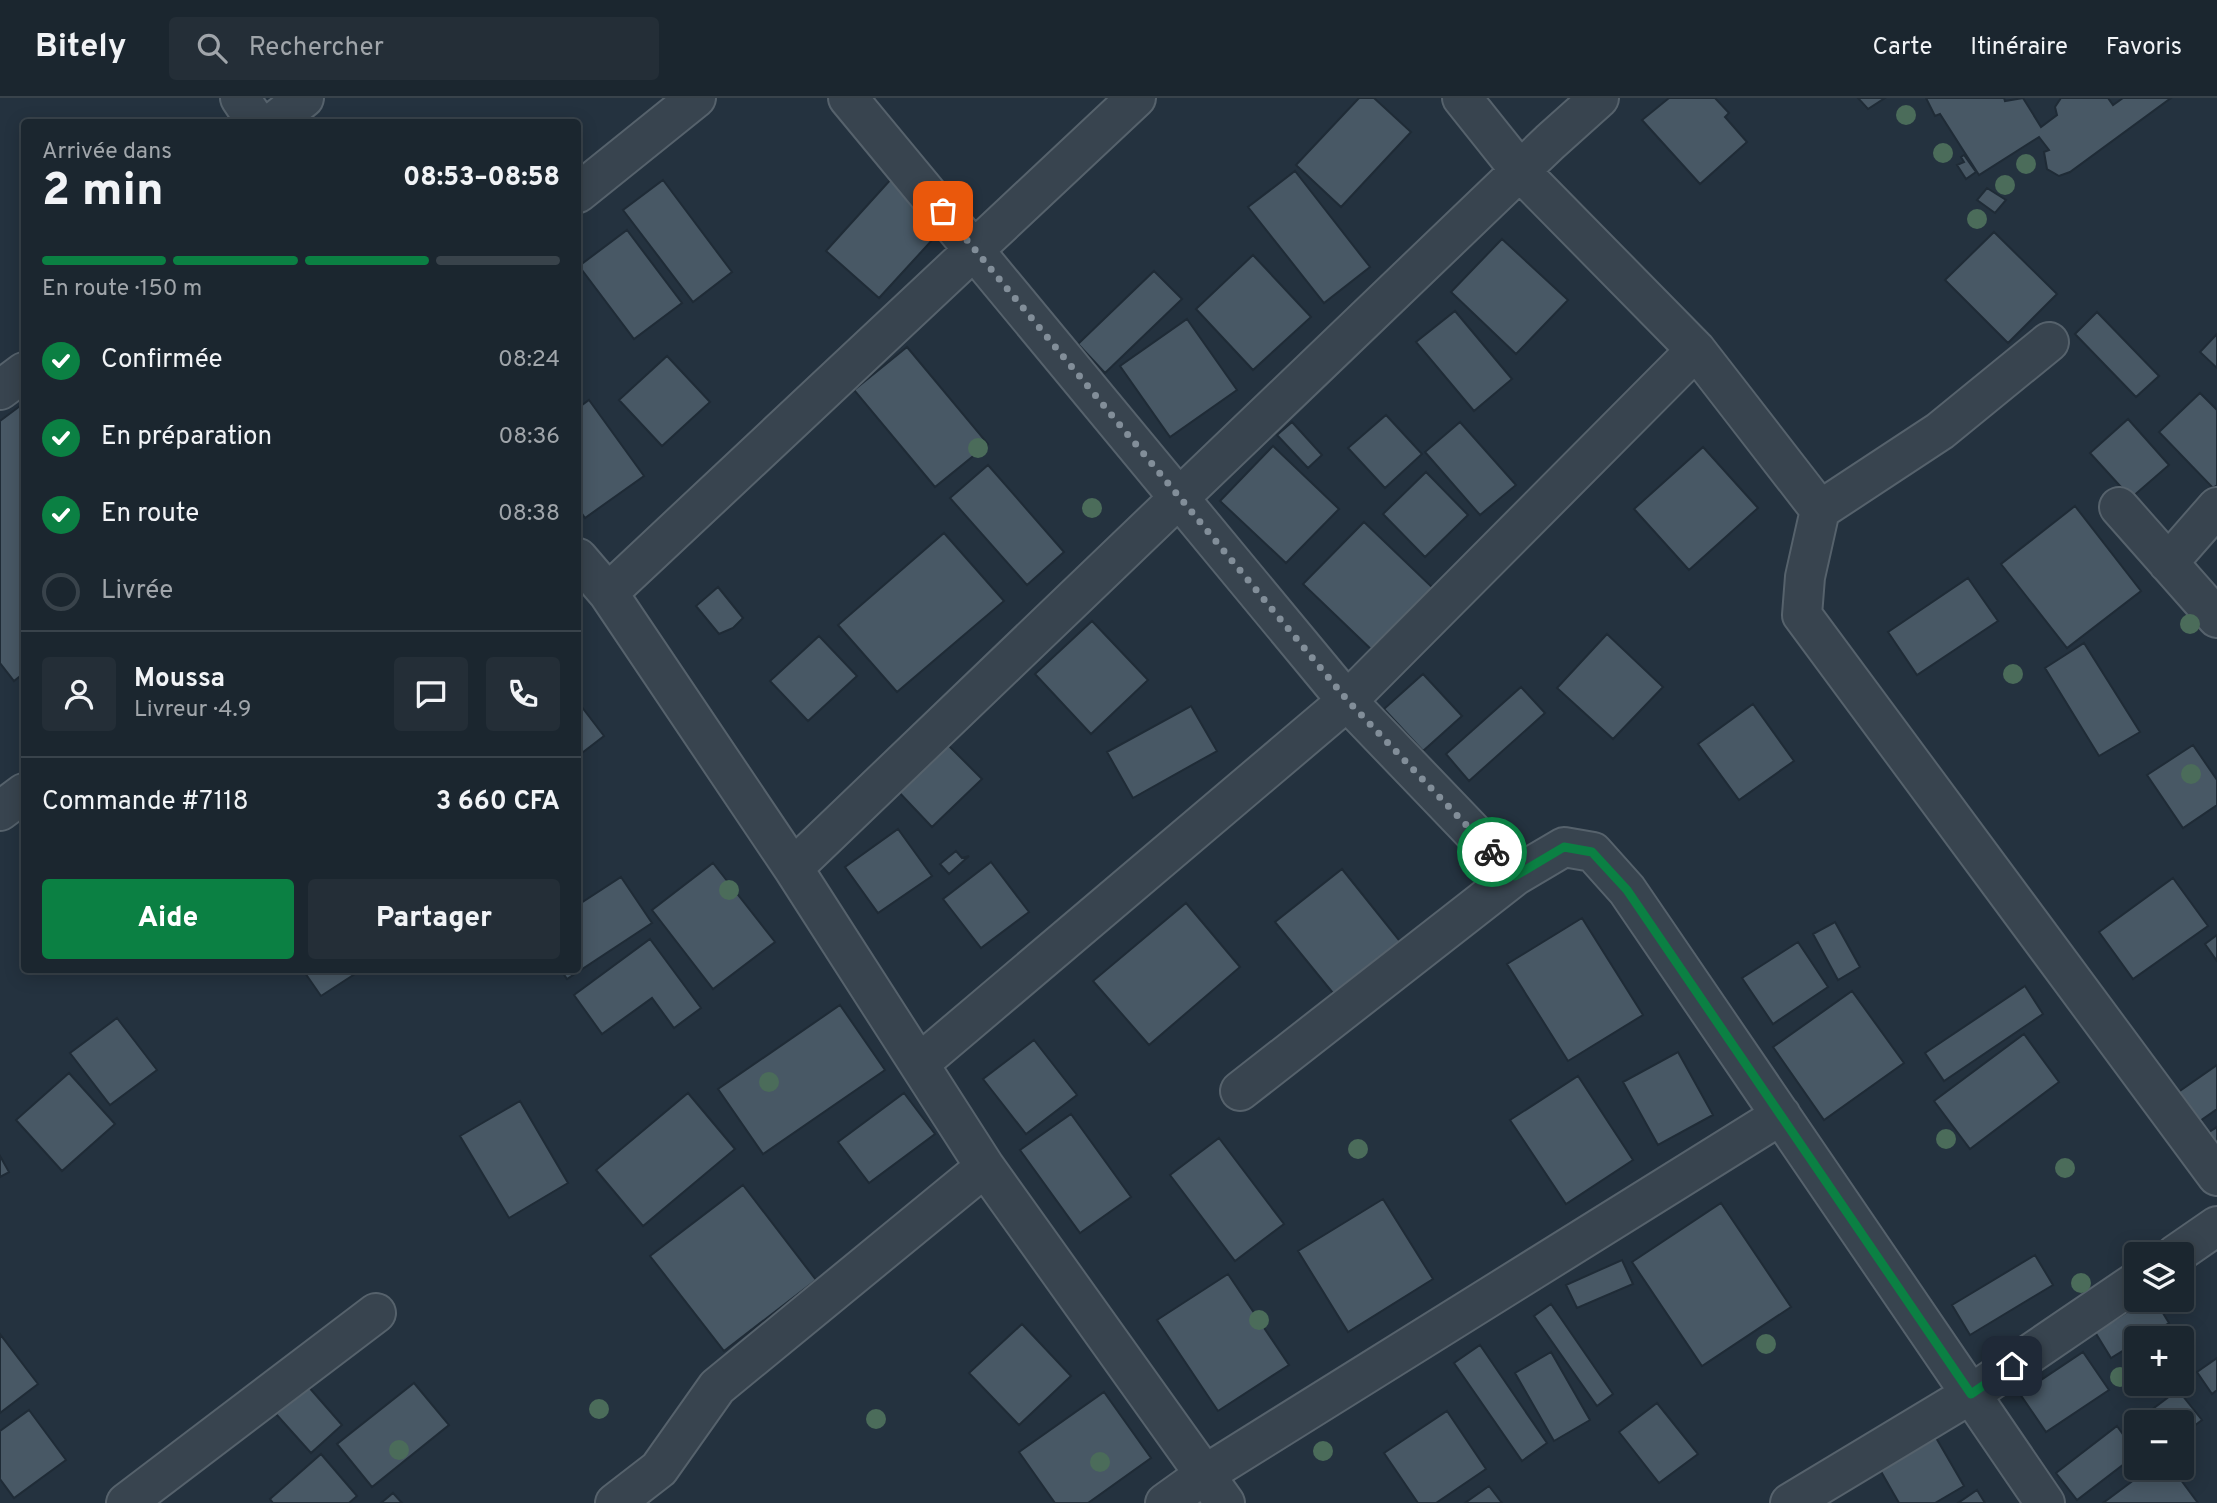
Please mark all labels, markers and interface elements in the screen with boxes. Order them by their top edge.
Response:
search box [169,17,659,80]
text: Bitely [35,27,127,69]
icon: search [193,29,231,67]
text: Rechercher [249,32,384,65]
text: Carte [1872,33,1932,63]
text: Itinéraire [1970,33,2068,63]
text: Favoris [2106,33,2182,63]
text: Arrivée dans [42,138,172,167]
text: 08:53–08:58 [403,162,560,195]
text: 2 min [42,163,164,222]
pin [913,181,973,241]
icon: bag [924,192,962,230]
text: En route · 150 m [42,275,202,304]
icon: check [42,342,80,380]
text: Confirmée [101,344,223,377]
text: 08:24 [498,346,560,375]
icon: check [42,419,80,457]
text: En préparation [101,421,272,454]
text: 08:36 [498,423,560,452]
icon: check [42,496,80,534]
text: En route [101,498,199,531]
text: 08:38 [498,500,560,529]
text: Livrée [101,575,173,608]
button: person [42,657,116,731]
button: chat [394,657,468,731]
button: phone [486,657,560,731]
text: Moussa [134,663,225,696]
text: Livreur · 4.9 [134,696,251,725]
text: Commande #7118 [42,786,249,819]
text: 3 660 CFA [436,786,560,819]
courier [1457,817,1527,887]
icon: bike [1473,833,1511,871]
button: Aide [42,879,294,959]
button: Partager [308,879,560,959]
map controls [2124,1242,2194,1480]
button: layers [2124,1242,2194,1312]
button: + [2124,1326,2194,1396]
pin [1982,1336,2042,1396]
icon: home [1993,1347,2031,1385]
button: − [2124,1410,2194,1480]

